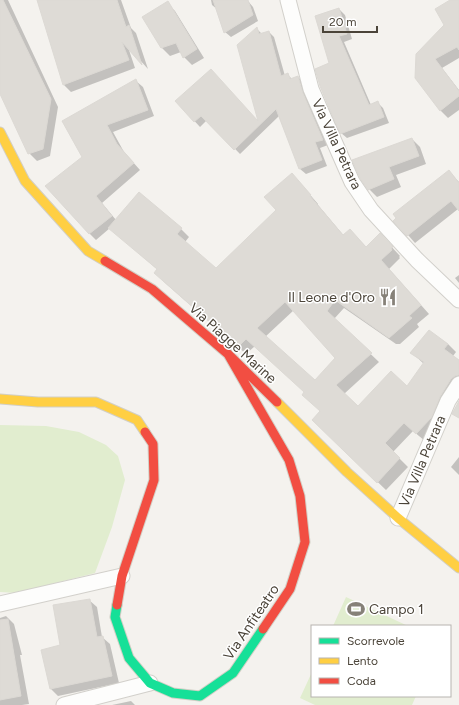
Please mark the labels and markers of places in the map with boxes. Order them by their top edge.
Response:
restaurant icon: Il Leone d'Oro [378,287,398,307]
place label: Il Leone d'Oro [288,289,375,306]
sports icon: Campo 1 [346,599,366,619]
place label: Campo 1 [369,601,424,618]

